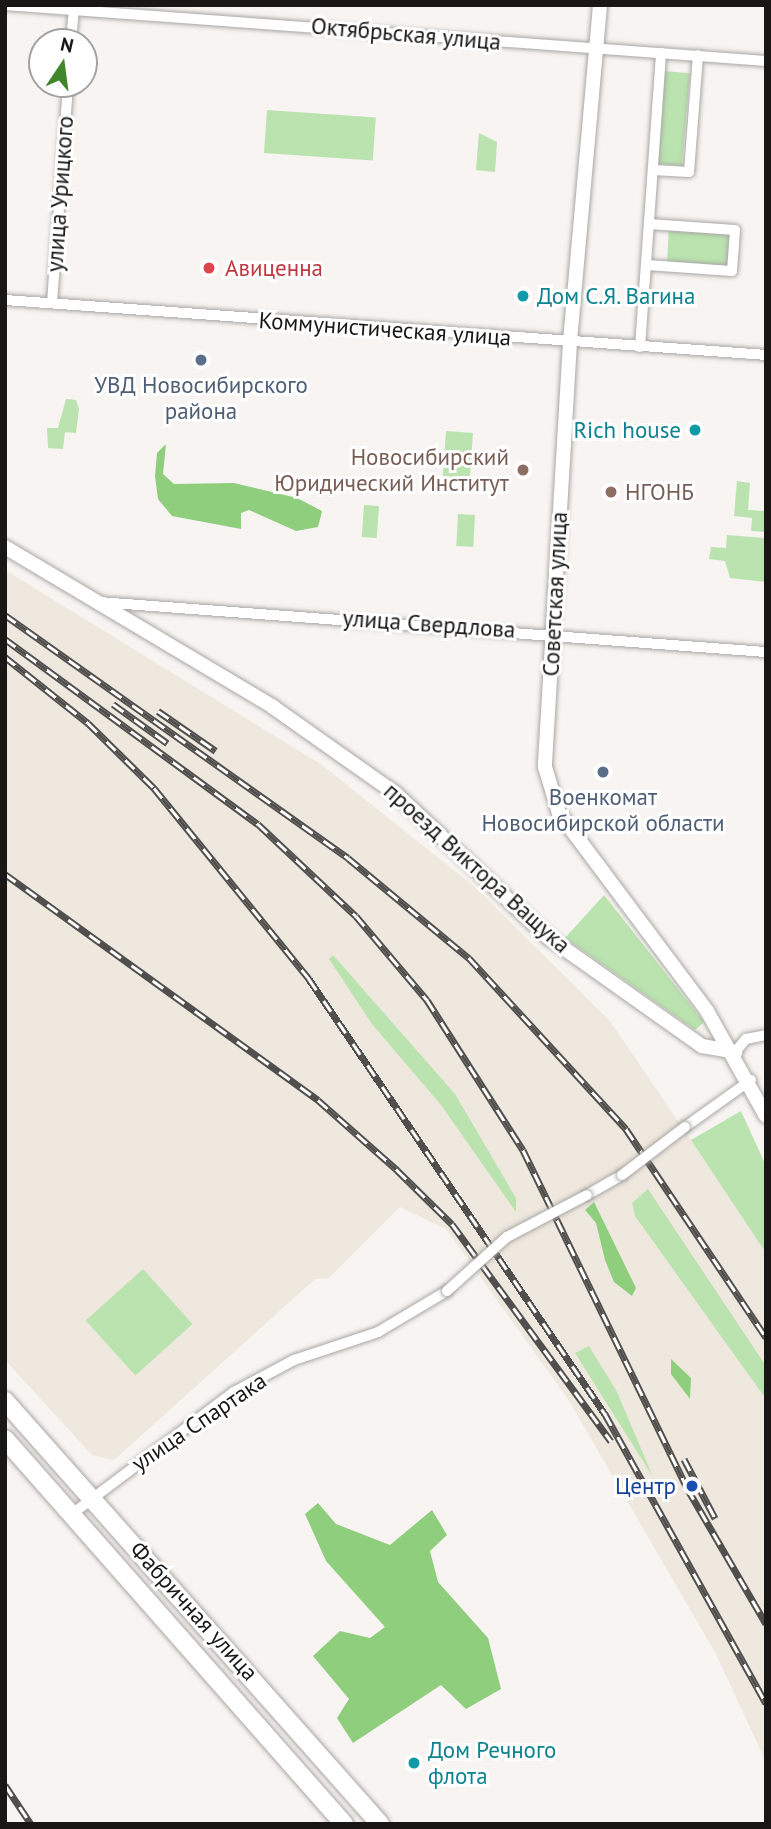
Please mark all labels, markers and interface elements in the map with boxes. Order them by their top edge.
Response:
street label: Октябрьская улица [310,12,502,56]
north arrow [28,28,98,98]
text: N [58,31,76,58]
street label: улица Урицкого [41,115,79,273]
place label: Авиценна [225,254,323,282]
marker: Авиценна [199,258,219,278]
place label: Дом С.Я. Вагина [537,282,697,310]
marker: Дом С.Я. Вагина [515,288,531,304]
street label: Коммунистическая улица [258,306,512,352]
marker: УВД Новосибирского района [193,352,209,368]
place label: УВД Новосибирского района [94,371,308,425]
place label: Rich house [573,416,681,444]
marker: Rich house [687,422,703,438]
place label: Новосибирский Юридический Институт [274,443,509,497]
marker: Новосибирский Юридический Институт [515,462,531,478]
place label: НГОНБ [625,478,694,506]
marker: НГОНБ [603,484,619,500]
street label: Советская улица [537,511,573,677]
street label: улица Свердлова [342,604,516,644]
marker: Военкомат Новосибирской области [595,764,611,780]
street label: проезд Виктора Ващука [378,777,576,959]
place label: Военкомат Новосибирской области [481,783,725,837]
street label: улица Спартака [126,1367,272,1477]
place label: Центр [615,1472,676,1500]
marker: Центр [682,1476,702,1496]
street label: Фабричная улица [124,1536,264,1686]
place label: Дом Речного флота [428,1736,556,1790]
marker: Дом Речного флота [406,1755,422,1771]

